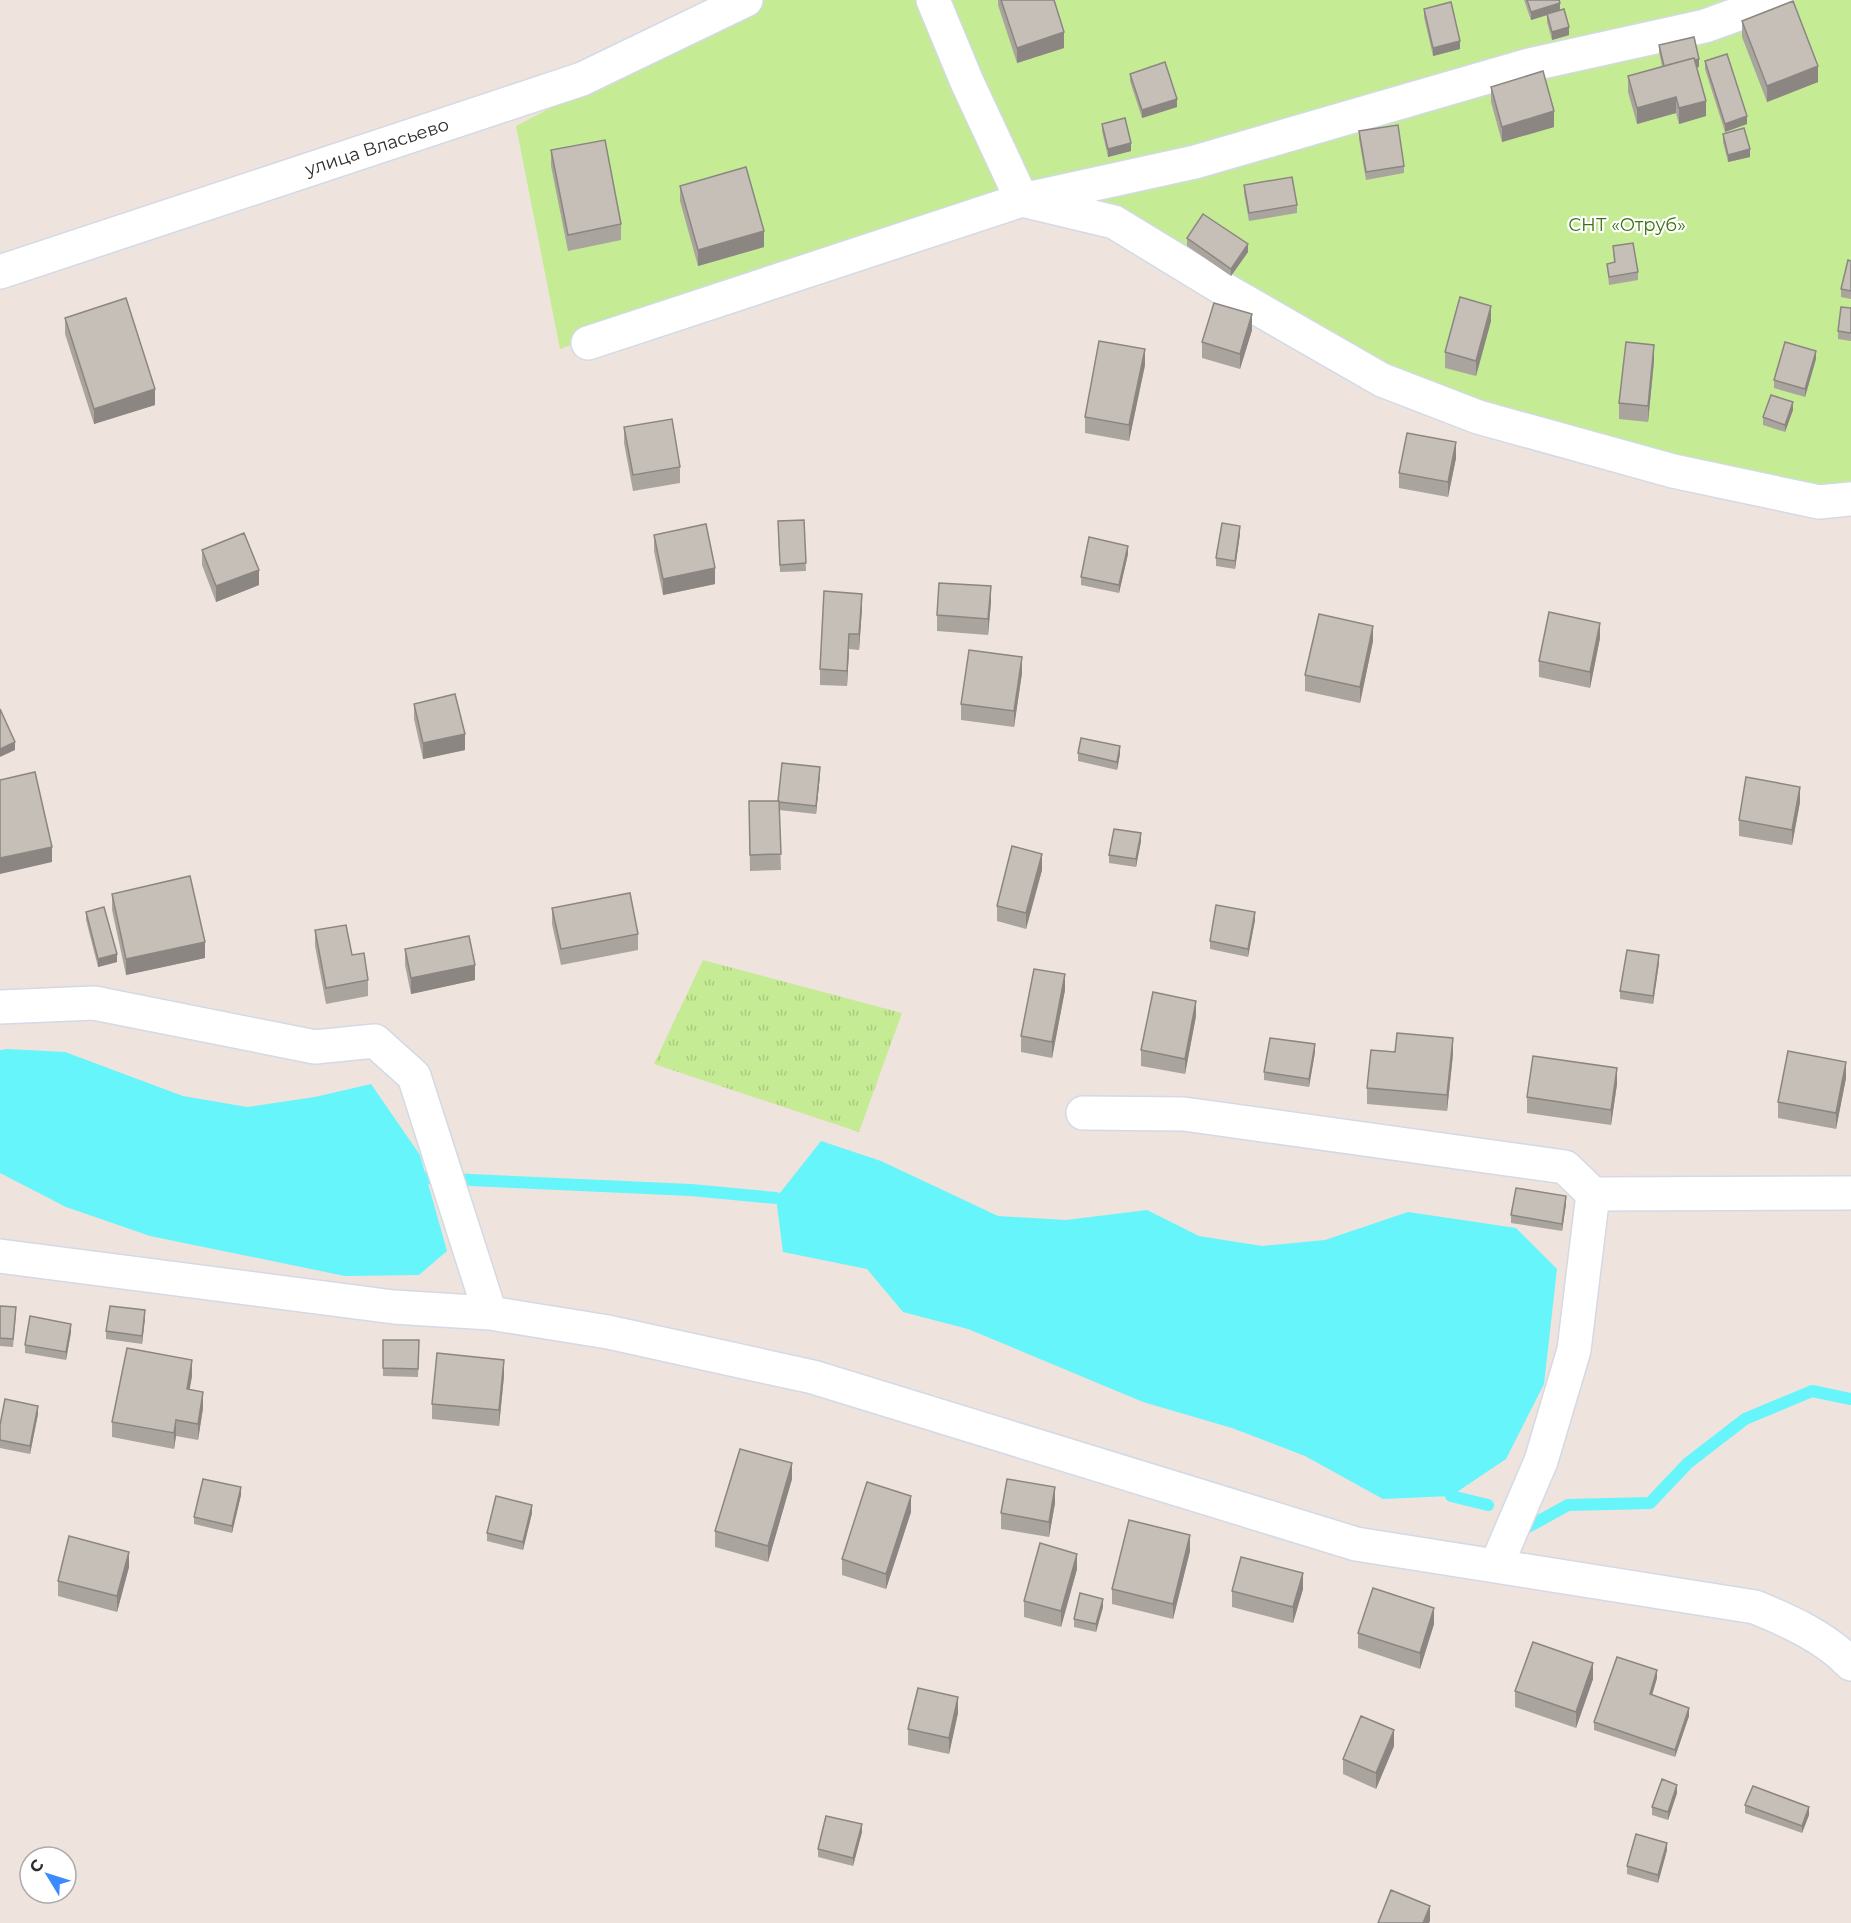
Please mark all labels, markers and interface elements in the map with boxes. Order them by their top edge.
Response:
street label: улица Власьево [301,113,452,181]
park label: СНТ «Отруб» [1568,214,1686,236]
north arrow [18,1845,78,1905]
text: С [26,1855,48,1877]

